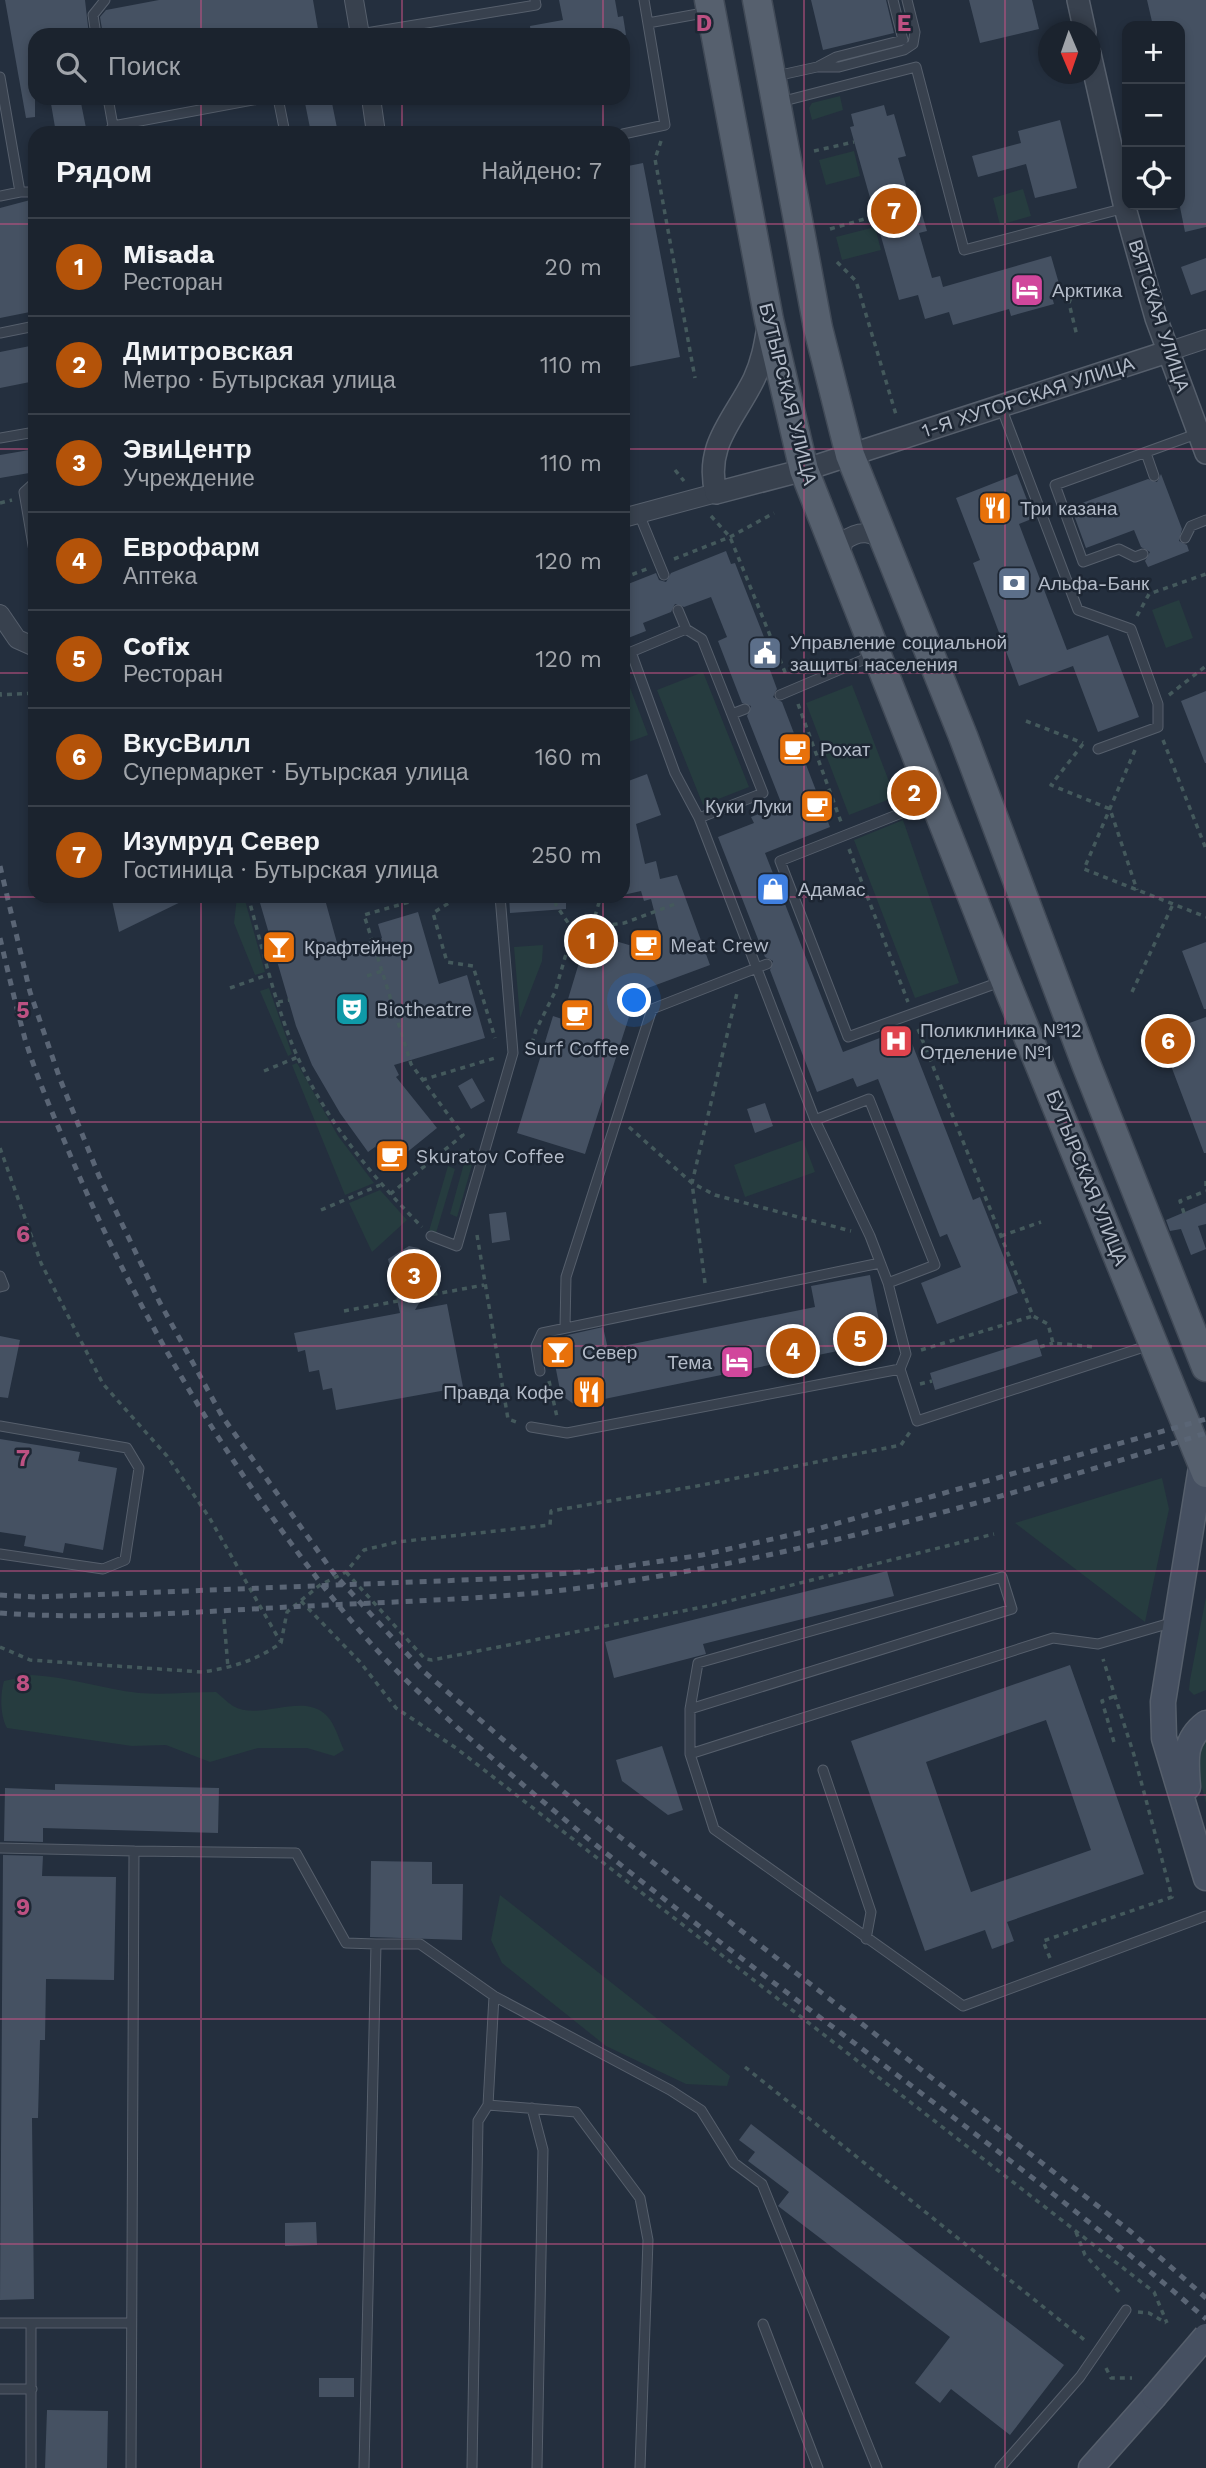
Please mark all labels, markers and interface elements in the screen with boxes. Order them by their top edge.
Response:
text: D [696,10,712,37]
text: E [897,10,911,37]
north arrow [1038,21,1101,84]
map controls [1122,21,1185,210]
button: + [1122,21,1185,84]
search box [28,28,630,105]
icon: search [52,48,90,86]
text: Поиск [108,51,180,81]
button: − [1122,84,1185,147]
button: locate [1122,147,1185,210]
text: Рядом [56,154,152,189]
text: Найдено: 7 [481,158,602,185]
pin: 7 [871,185,917,237]
street label: ВЯТСКАЯ УЛИЦА [1123,237,1195,396]
text: Misada [123,239,214,269]
text: 1 [74,254,84,281]
text: 20 m [545,254,602,281]
text: Ресторан [123,269,223,296]
hotel icon: Арктика [1008,271,1046,309]
place label: Арктика [1052,279,1123,302]
street label: БУТЫРСКАЯ УЛИЦА [754,301,822,488]
text: Дмитровская [123,336,294,366]
text: 2 [72,352,86,379]
text: 110 m [540,352,602,379]
street label: 1-Я ХУТОРСКАЯ УЛИЦА [919,352,1137,442]
text: Метро · Бутырская улица [123,367,396,394]
text: ЭвиЦентр [123,434,252,464]
text: 3 [72,450,86,477]
text: 110 m [540,450,602,477]
text: Учреждение [123,465,255,492]
restaurant icon: Три казана [976,489,1014,527]
place label: Три казана [1020,497,1118,520]
text: Еврофарм [123,532,260,562]
text: 4 [72,548,86,575]
text: 120 m [536,548,602,575]
text: Аптека [123,563,197,590]
bank icon: Альфа-Банк [995,564,1033,602]
place label: Альфа-Банк [1038,572,1150,595]
text: Cofix [123,631,190,661]
place label: Управление социальной защиты населения [790,631,1007,676]
public building icon: Управление социальной защиты населения [746,634,784,672]
text: 5 [72,646,86,673]
text: 120 m [536,646,602,673]
text: Ресторан [123,661,223,688]
text: ВкусВилл [123,728,251,758]
cafe icon: Рохат [776,730,814,768]
place label: Рохат [820,738,871,761]
text: 6 [72,744,86,771]
text: 160 m [535,744,602,771]
text: Супермаркет · Бутырская улица [123,759,469,786]
pin: 2 [891,767,937,819]
cafe icon: Куки Луки [798,787,836,825]
place label: Куки Луки [705,795,792,818]
text: Изумруд Север [123,826,320,856]
text: 7 [72,842,86,869]
text: 250 m [531,842,602,869]
text: Гостиница · Бутырская улица [123,857,438,884]
shop icon: Адамас [754,870,792,908]
place label: Адамас [798,878,865,901]
pin: 1 [568,915,614,967]
cafe icon: Meat Crew [627,926,665,964]
bar icon: Крафтейнер [260,928,298,966]
place label: Meat Crew [670,934,769,957]
place label: Крафтейнер [304,936,413,959]
your location [617,983,651,1017]
theatre icon: Biotheatre [333,990,371,1028]
cafe icon: Surf Coffee [558,996,596,1034]
text: 5 [16,997,30,1024]
place label: Biotheatre [376,998,472,1021]
pin: 6 [1145,1015,1191,1067]
place label: Поликлиника №12 Отделение №1 [920,1019,1082,1064]
hospital icon: Поликлиника №12 Отделение №1 [877,1022,915,1060]
place label: Surf Coffee [524,1037,630,1060]
street label: БУТЫРСКАЯ УЛИЦА [1041,1087,1133,1269]
cafe icon: Skuratov Coffee [373,1137,411,1175]
place label: Skuratov Coffee [416,1145,565,1168]
text: 6 [16,1221,30,1248]
pin: 3 [391,1250,437,1302]
pin: 5 [837,1313,883,1365]
pin: 4 [770,1325,816,1377]
bar icon: Север [539,1333,577,1371]
place label: Север [582,1341,637,1364]
hotel icon: Тема [718,1343,756,1381]
place label: Тема [667,1351,712,1374]
restaurant icon: Правда Кофе [570,1373,608,1411]
place label: Правда Кофе [443,1381,564,1404]
text: 7 [16,1445,30,1472]
text: 8 [16,1670,30,1697]
text: 9 [16,1894,30,1921]

